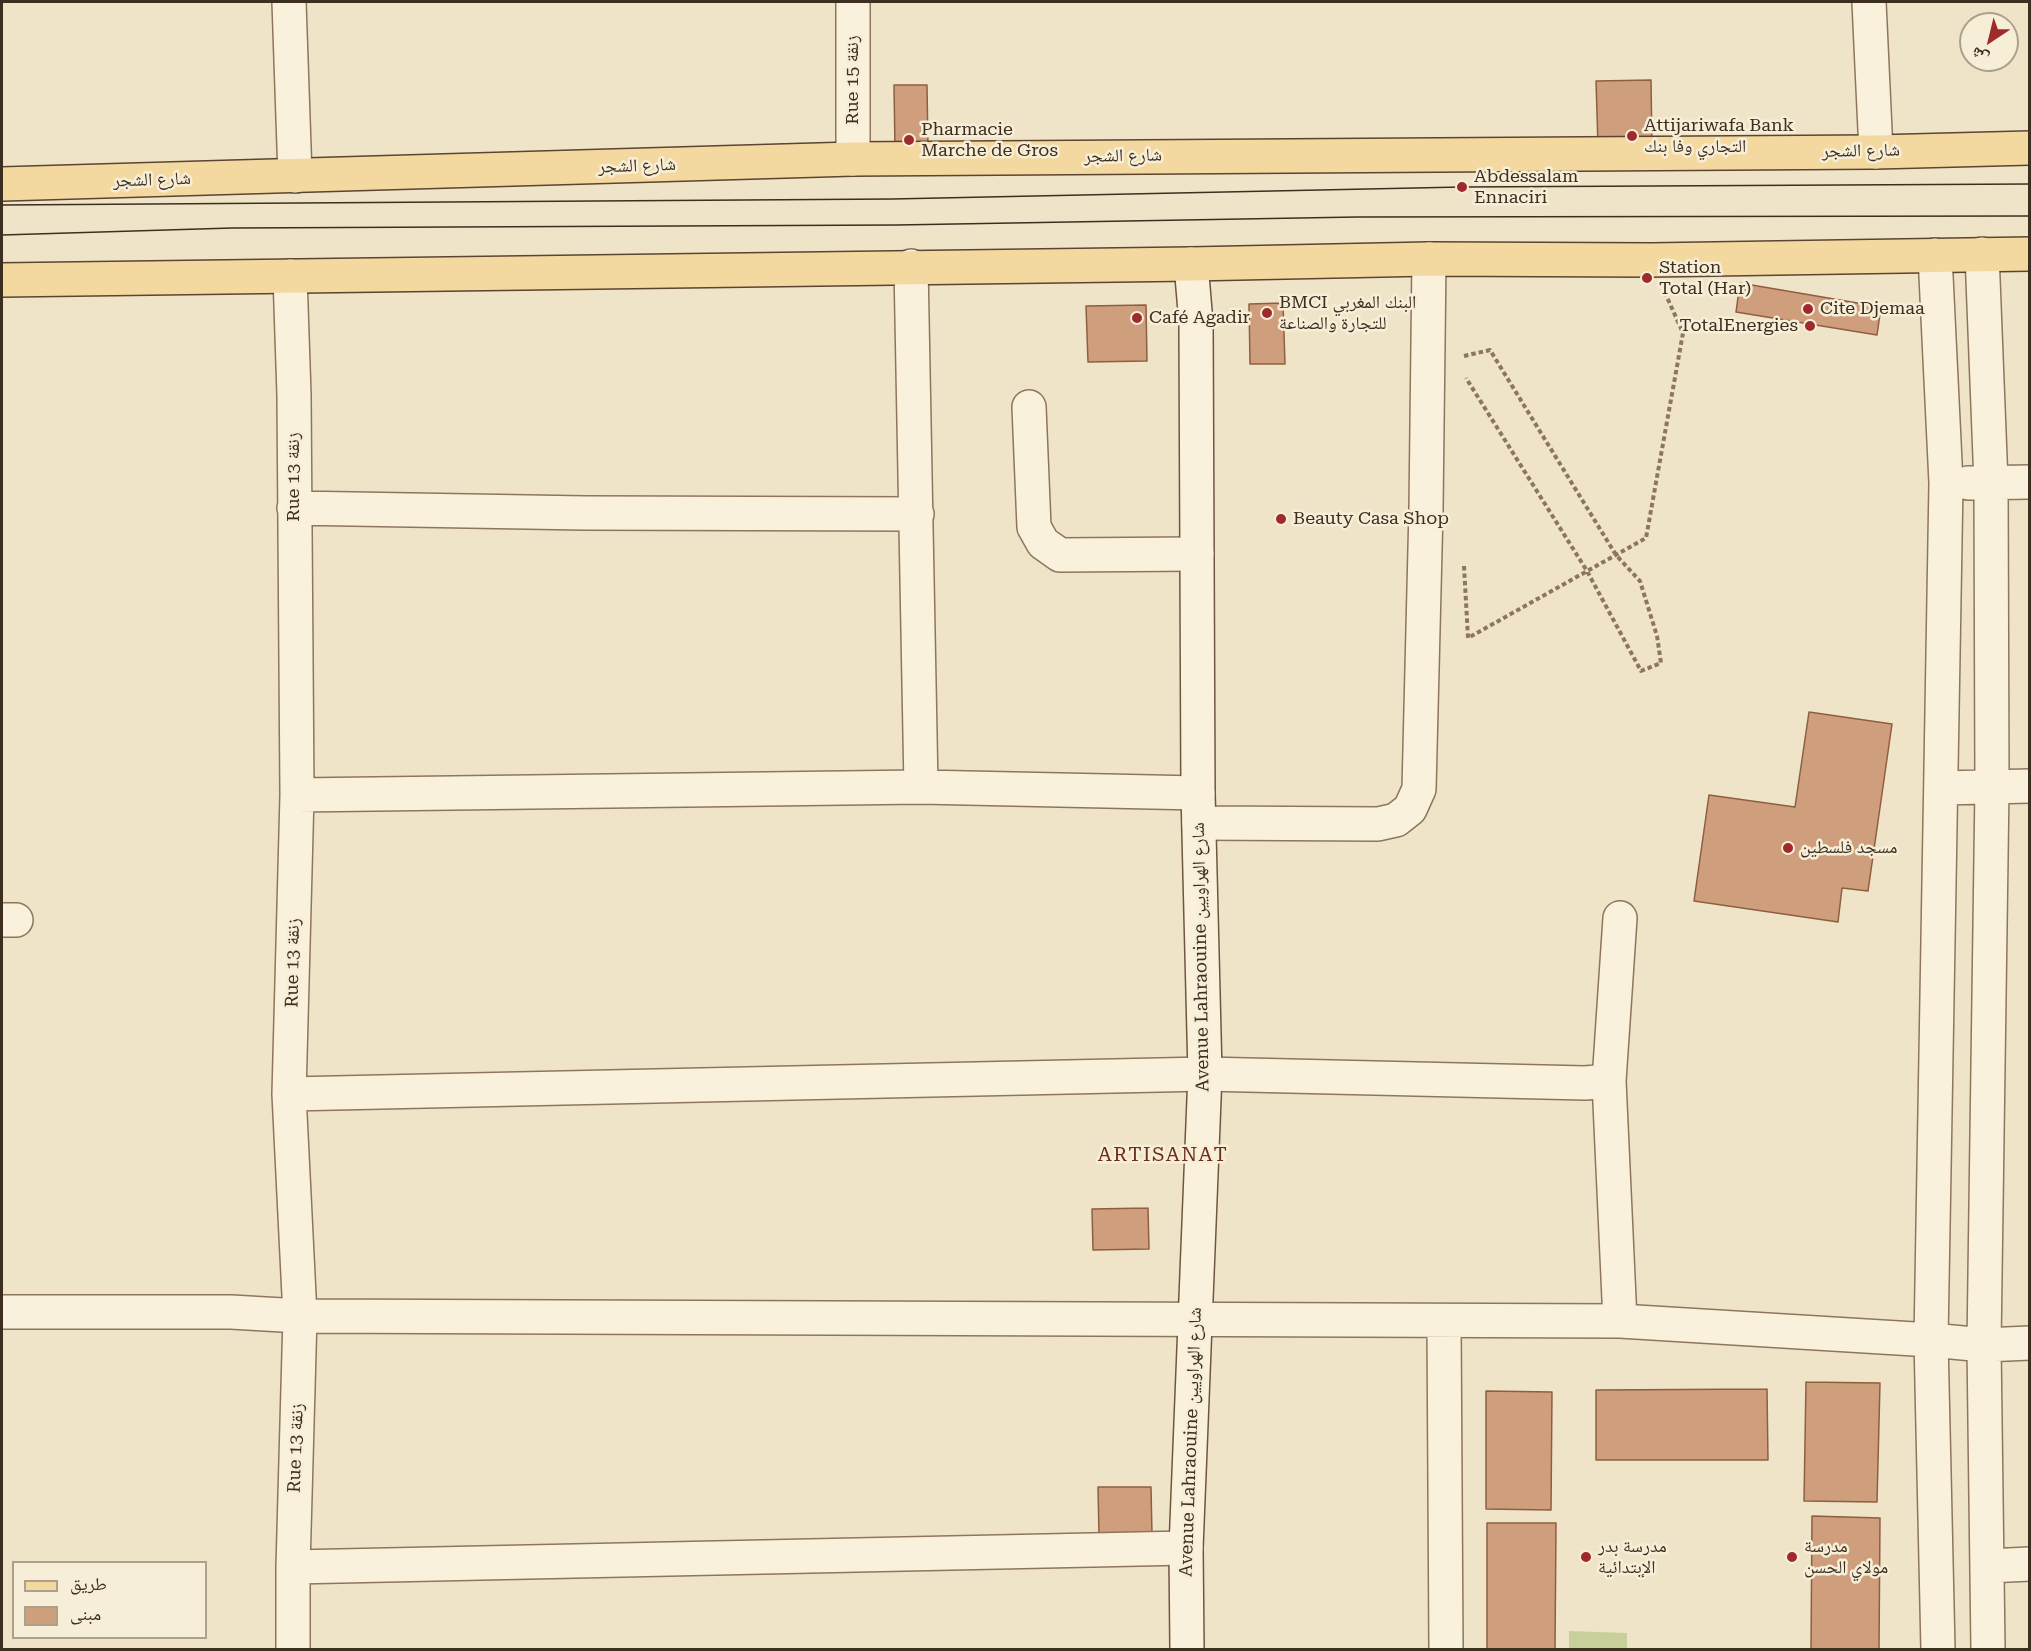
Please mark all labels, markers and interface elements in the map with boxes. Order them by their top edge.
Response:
north arrow [1959,12,2019,72]
street label: Rue 15 زنقة [842,35,864,125]
text: ش [1967,43,1992,68]
place label: Attijariwafa Bank التجاري وفا بنك [1644,115,1794,158]
place label: Pharmacie Marche de Gros [921,119,1058,162]
marker: Attijariwafa Bank التجاري وفا بنك [1625,129,1639,143]
marker: Pharmacie Marche de Gros [902,133,916,147]
street label: شارع الشجر [1822,140,1900,162]
street label: شارع الشجر [1084,145,1162,167]
street label: شارع الشجر [598,154,676,178]
place label: Abdessalam Ennaciri [1474,166,1578,208]
street label: شارع الشجر [113,168,191,192]
marker: Abdessalam Ennaciri [1455,180,1469,194]
place label: Station Total (Har) [1659,257,1751,300]
marker: Station Total (Har) [1640,271,1654,285]
place label: BMCI البنك المغربي للتجارة والصناعة [1279,292,1416,334]
place label: Cite Djemaa [1820,298,1925,320]
marker: Cite Djemaa [1801,302,1815,316]
marker: BMCI البنك المغربي للتجارة والصناعة [1260,306,1274,320]
place label: Café Agadir [1149,307,1250,329]
marker: Café Agadir [1130,311,1144,325]
place label: TotalEnergies [1680,315,1798,337]
marker: TotalEnergies [1803,319,1817,333]
street label: Rue 13 زنقة [283,432,305,522]
place label: Beauty Casa Shop [1293,508,1449,530]
marker: Beauty Casa Shop [1274,512,1288,526]
street label: Avenue Lahraouine شارع الهراويين [1188,822,1214,1092]
place label: مسجد فلسطين [1800,837,1897,859]
marker: مسجد فلسطين [1781,841,1795,855]
street label: Rue 13 زنقة [281,918,305,1008]
district label: ARTISANAT [1098,1143,1228,1167]
street label: Avenue Lahraouine شارع الهراويين [1176,1307,1206,1577]
street label: Rue 13 زنقة [284,1403,308,1493]
place label: مدرسة بدر الإبتدائية [1598,1536,1667,1578]
place label: مدرسة مولاي الحسن [1804,1536,1888,1578]
marker: مدرسة بدر الإبتدائية [1579,1550,1593,1564]
marker: مدرسة مولاي الحسن [1785,1550,1799,1564]
legend [12,1561,207,1639]
text: طريق [70,1573,107,1594]
text: مبنى [70,1603,101,1624]

